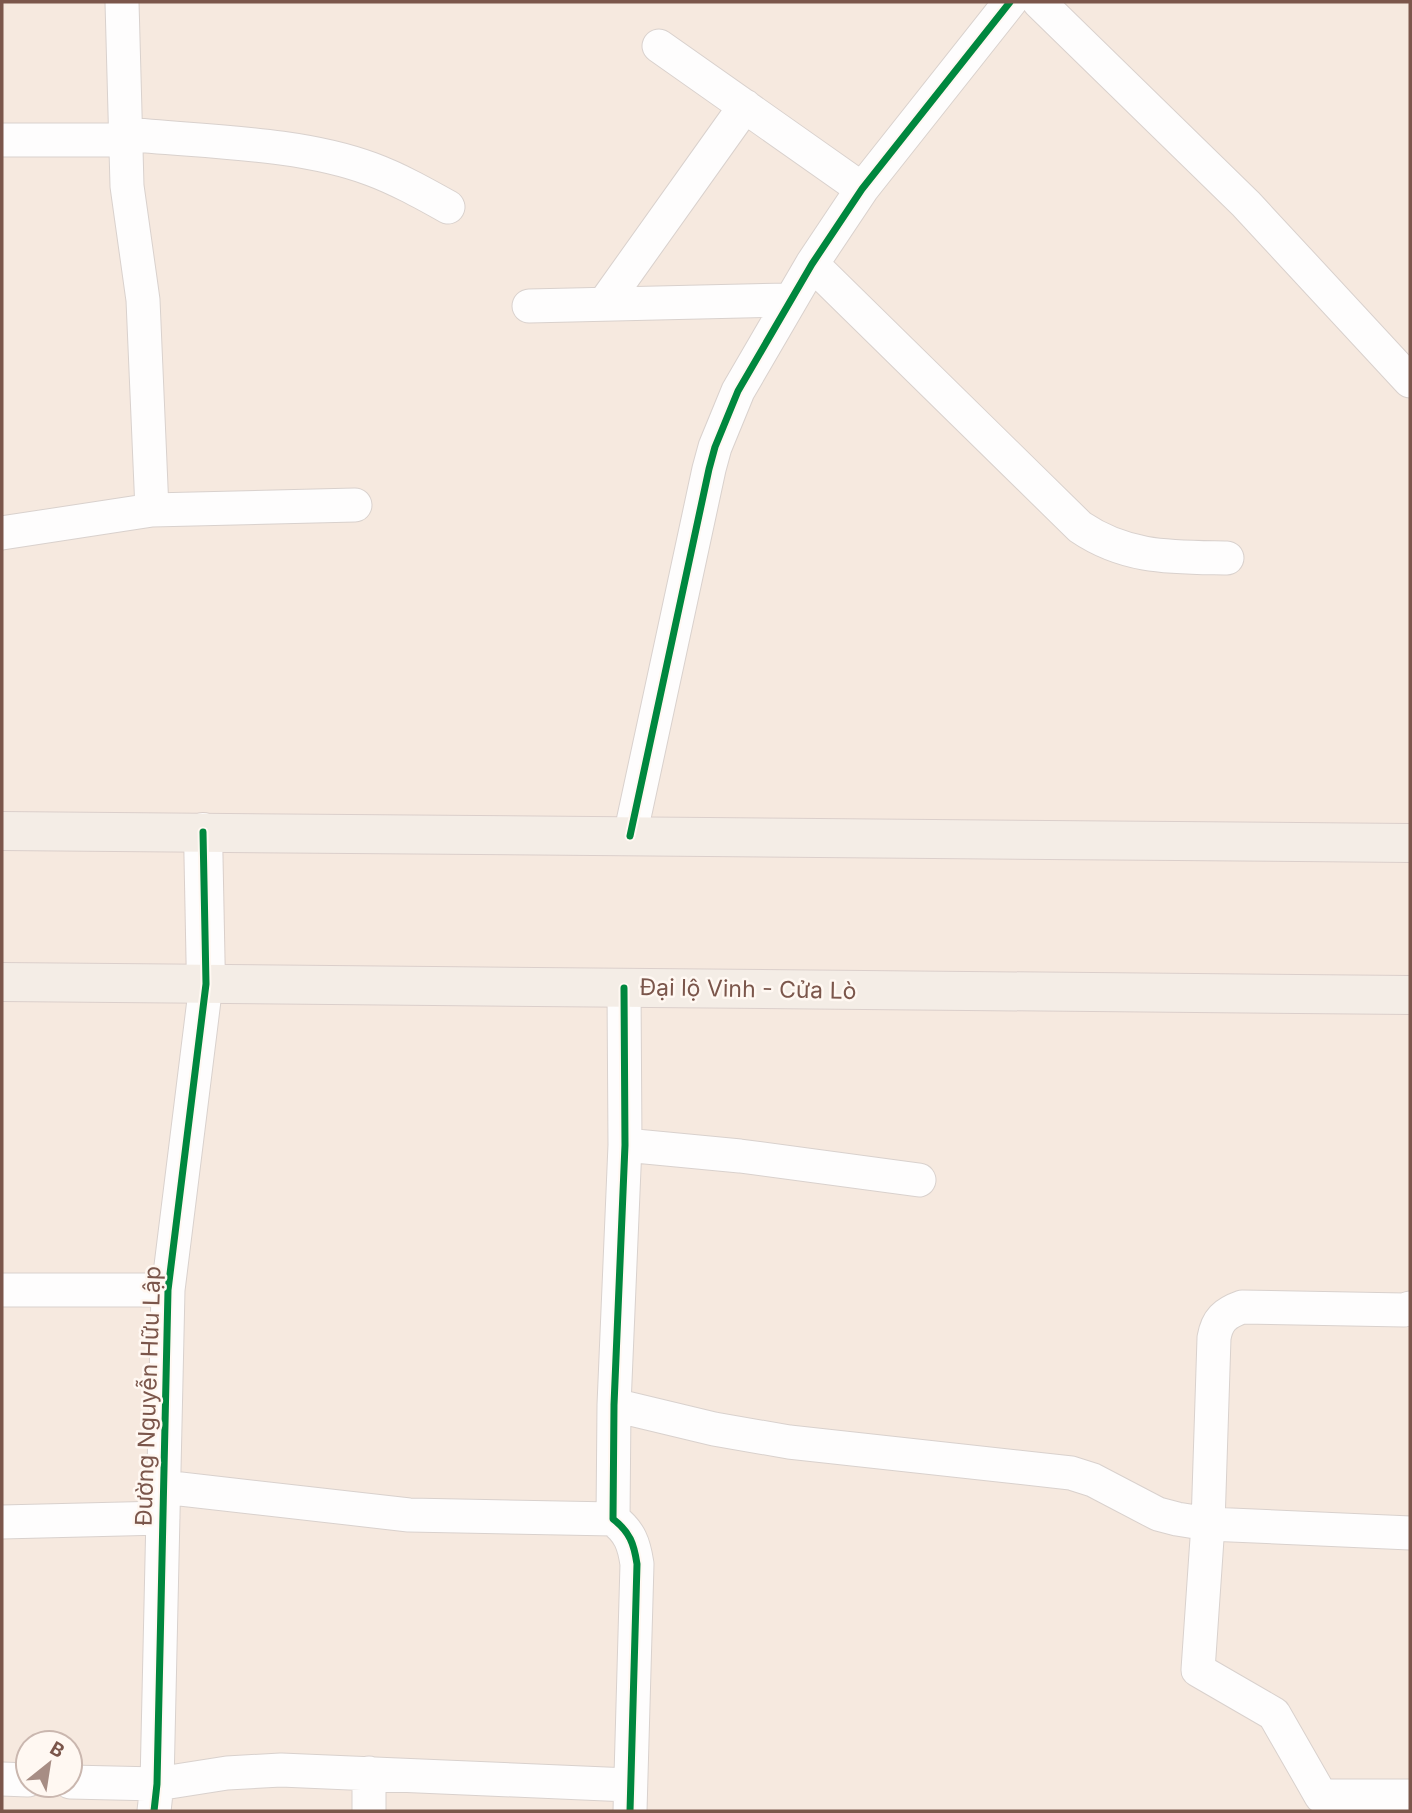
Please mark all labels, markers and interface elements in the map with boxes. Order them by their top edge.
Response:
street label: Đại lộ Vinh - Cửa Lò [639,973,857,1005]
street label: Đường Nguyễn Hữu Lập [129,1265,167,1527]
north arrow [14,1729,84,1799]
text: B [46,1737,68,1763]

